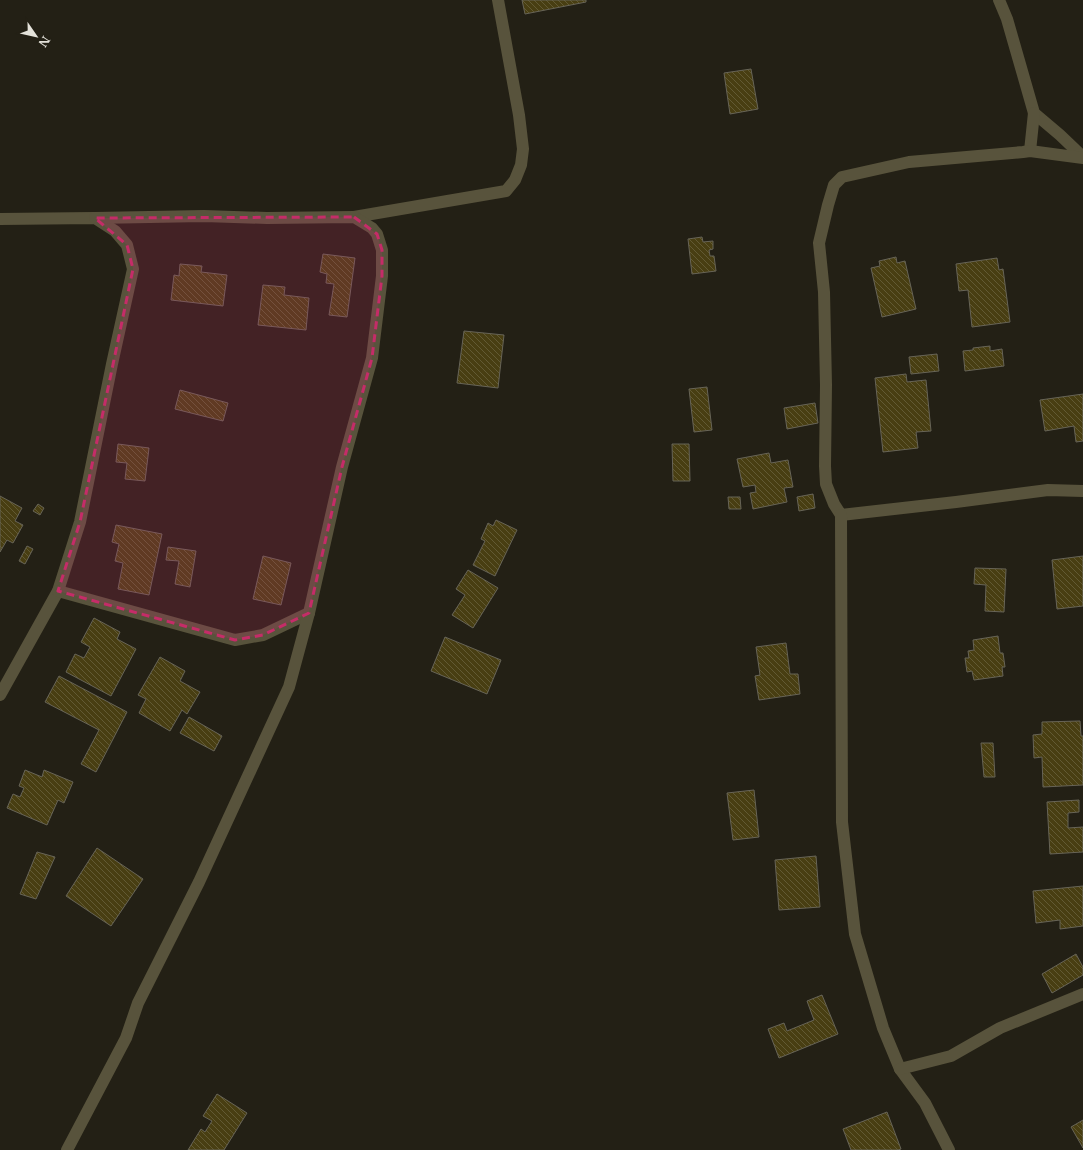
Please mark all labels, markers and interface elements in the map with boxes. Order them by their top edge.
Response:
north arrow [16,16,56,56]
text: N [35,33,53,50]

